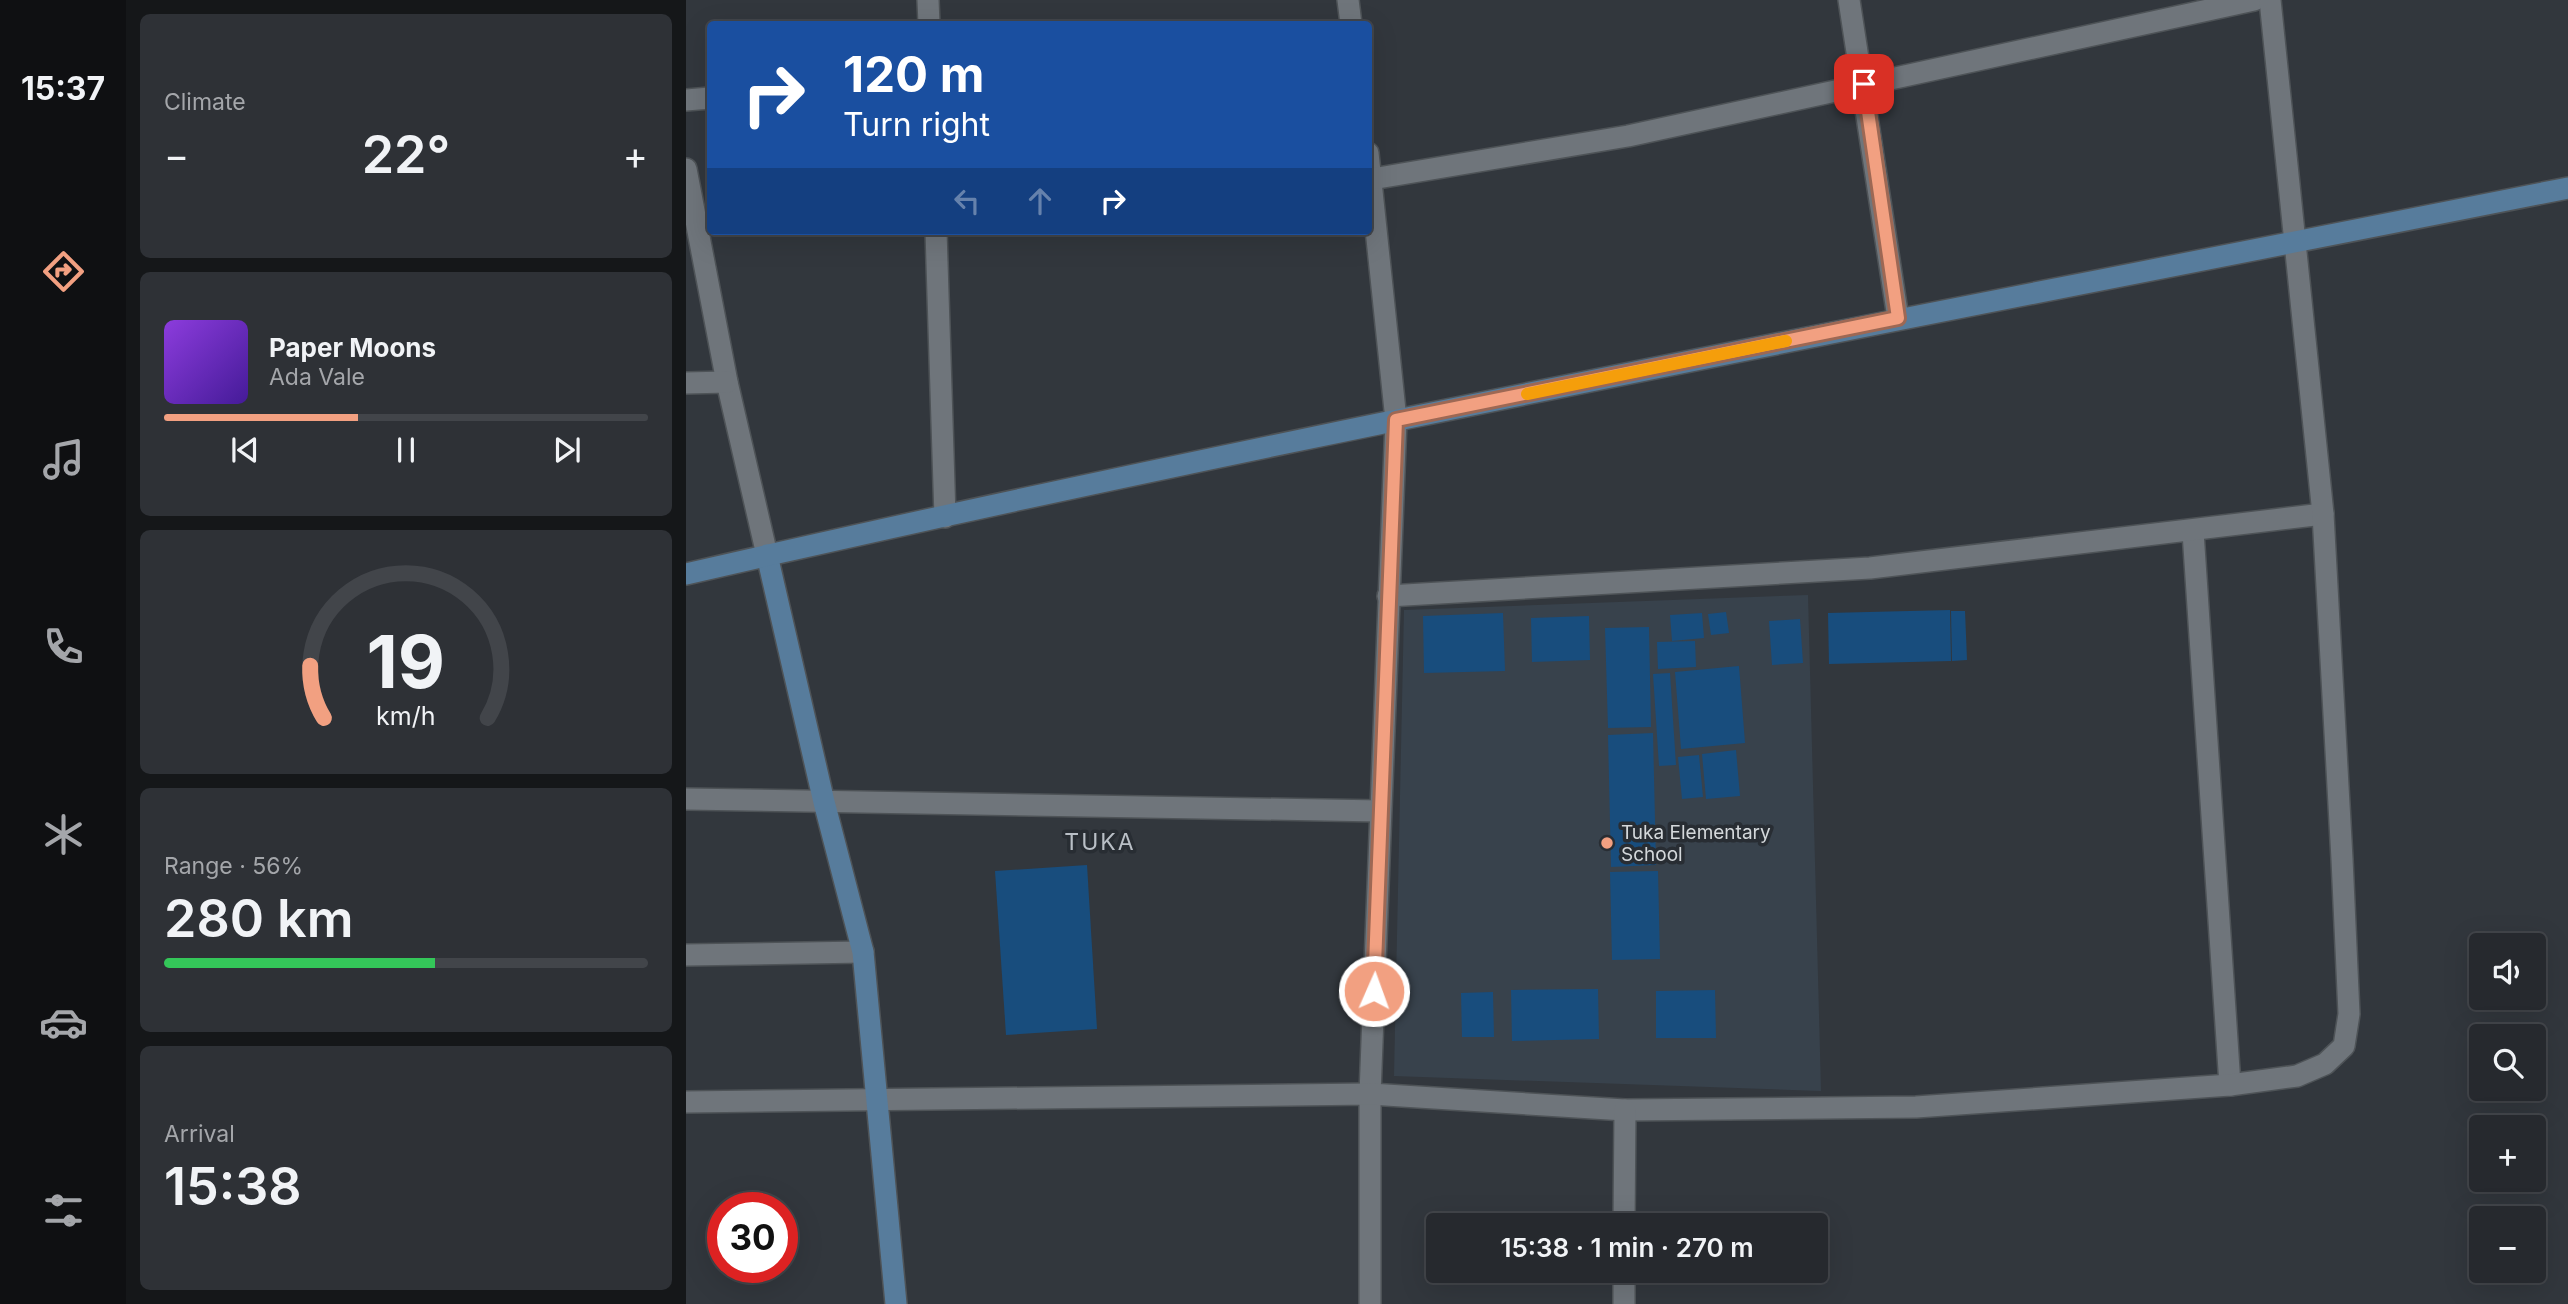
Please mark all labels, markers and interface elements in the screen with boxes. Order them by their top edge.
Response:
text: 120 m [843,45,984,104]
icon: right [728,49,819,140]
pin [1834,54,1894,114]
icon: arrive [1845,65,1883,103]
text: 15:37 [21,69,105,108]
text: Climate [164,88,246,116]
text: Turn right [843,105,990,144]
text: 22° [362,123,450,186]
text: − [164,132,189,178]
text: + [623,132,648,178]
icon: left [948,182,986,220]
icon: ahead [1021,182,1059,220]
icon: right [1094,182,1132,220]
icon: directions [39,247,88,296]
text: Paper Moons [269,332,436,363]
text: Ada Vale [269,363,365,391]
icon: previous [226,431,264,469]
icon: pause [387,431,425,469]
icon: next [548,431,586,469]
icon: music [39,435,88,484]
text: 19 [367,617,445,706]
icon: phone [39,622,88,671]
text: km/h [376,701,436,731]
icon: climate [39,810,88,859]
place label: Tuka Elementary School [1621,821,1771,866]
district label: TUKA [1064,828,1136,856]
marker: Tuka Elementary School [1599,835,1615,851]
text: Range · 56% [164,852,303,880]
text: 280 km [164,887,354,950]
map controls [2469,933,2546,1283]
button: sound [2469,933,2546,1010]
position arrow [1337,954,1411,1028]
icon: car [39,998,88,1047]
button: search [2469,1024,2546,1101]
button: + [2469,1115,2546,1192]
text: Arrival [164,1120,235,1148]
text: 15:38 [164,1155,302,1218]
icon: filters [39,1186,88,1235]
speed limit sign: 30 [707,1192,798,1283]
button: − [2469,1206,2546,1283]
text: 15:38 · 1 min · 270 m [1500,1232,1754,1263]

